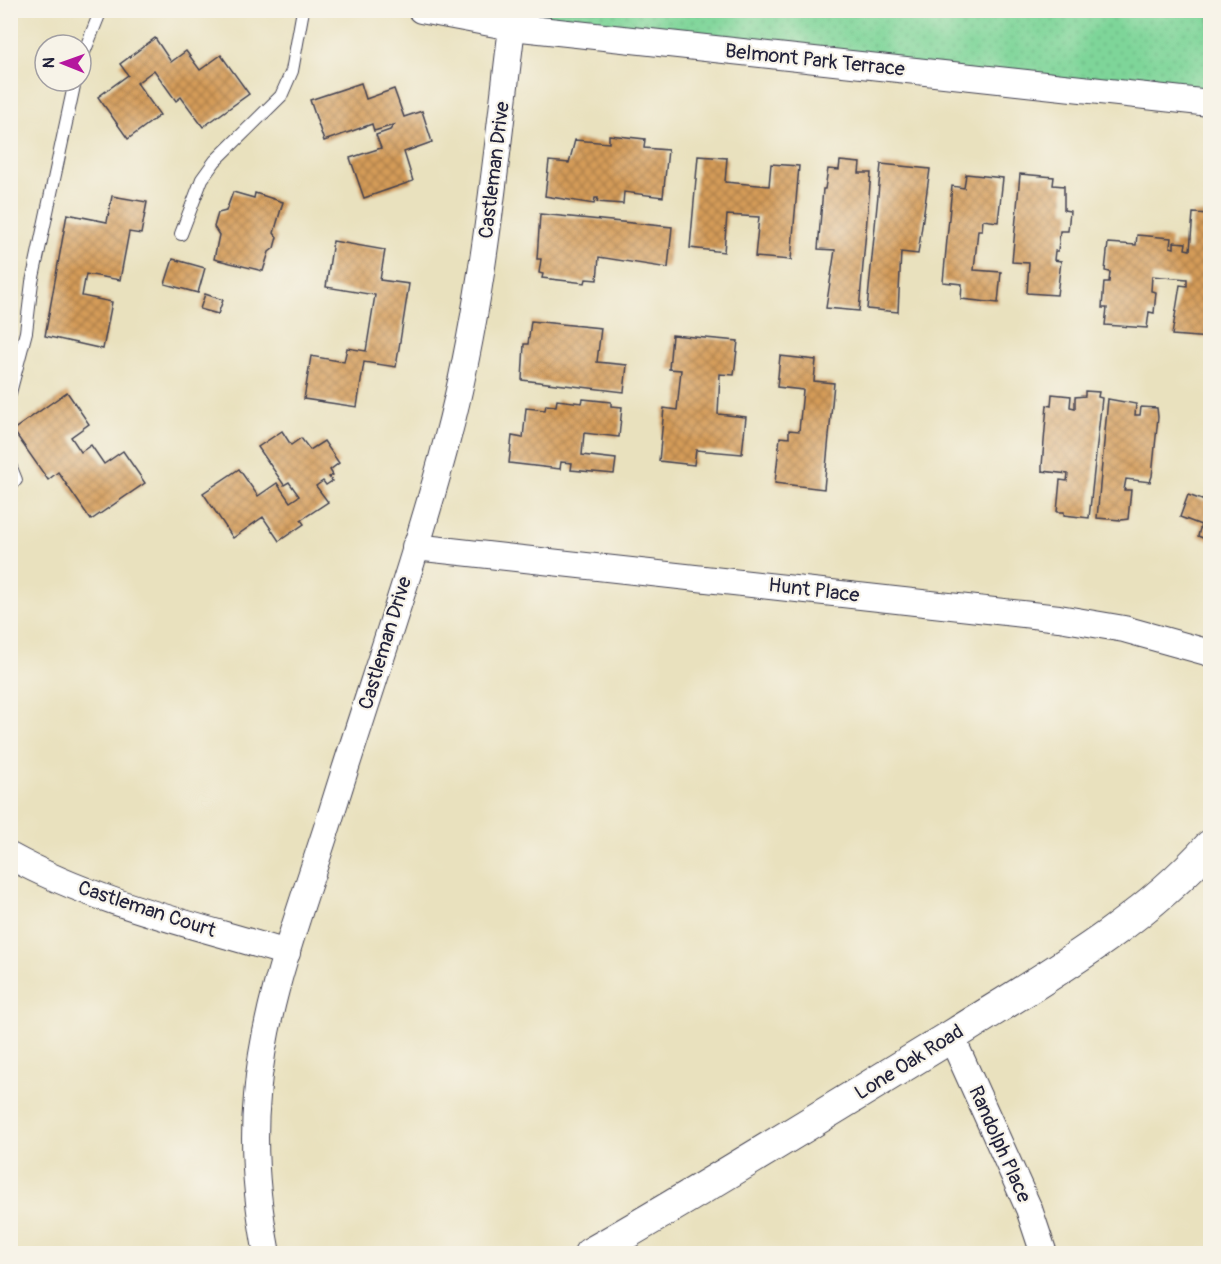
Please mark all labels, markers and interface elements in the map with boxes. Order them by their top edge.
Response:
north arrow [33,33,93,93]
street label: Belmont Park Terrace [724,38,906,82]
text: N [39,57,59,68]
street label: Castleman Drive [473,100,515,240]
street label: Hunt Place [767,572,861,608]
street label: Castleman Drive [353,573,417,713]
street label: Castleman Court [75,875,220,943]
street label: Lone Oak Road [850,1019,968,1105]
street label: Randolph Place [963,1082,1037,1206]

